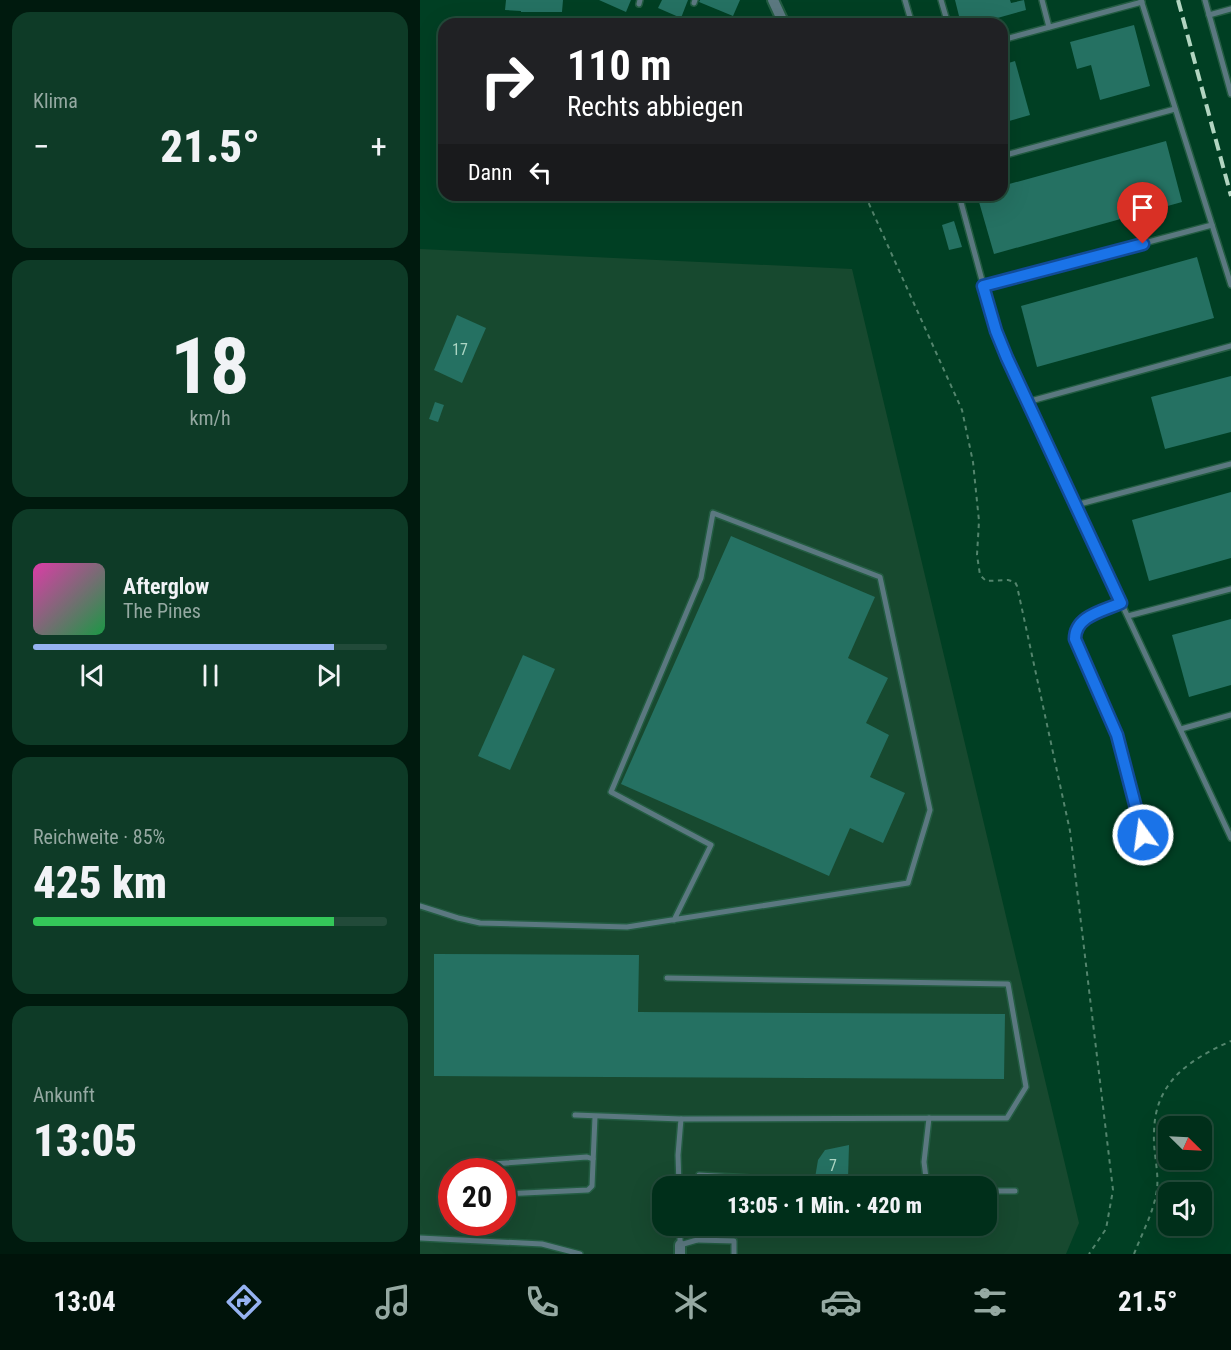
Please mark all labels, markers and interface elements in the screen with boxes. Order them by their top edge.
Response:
text: 110 m [567,41,672,90]
icon: right [468,42,546,120]
text: Klima [33,89,78,113]
text: Rechts abbiegen [567,91,743,123]
text: 21.5° [160,120,260,173]
text: − [33,127,50,166]
text: + [371,127,387,166]
icon: left [524,156,557,189]
text: Dann [468,160,512,185]
pin [1117,182,1168,244]
icon: arrive [1126,191,1159,224]
text: 18 [171,321,249,412]
house number: 17 [452,340,468,359]
text: km/h [189,406,231,430]
text: Afterglow [123,574,209,599]
text: The Pines [123,599,201,623]
icon: previous [76,659,109,692]
icon: pause [194,659,227,692]
icon: next [312,659,345,692]
position arrow [1111,803,1175,867]
text: Reichweite · 85% [33,825,165,849]
text: 425 km [33,856,167,909]
text: Ankunft [33,1083,95,1107]
text: 13:05 [33,1114,137,1167]
north arrow [1158,1116,1212,1170]
map controls [1158,1116,1212,1236]
house number: 7 [829,1156,837,1175]
speed limit sign: 20 [438,1158,516,1236]
button: sound [1158,1182,1212,1236]
text: 13:05 · 1 Min. · 420 m [727,1193,922,1218]
icon: directions [223,1281,265,1323]
icon: music [372,1281,414,1323]
icon: phone [521,1281,563,1323]
icon: climate [670,1281,712,1323]
icon: car [820,1281,862,1323]
icon: filters [969,1281,1011,1323]
text: 13:04 [54,1286,116,1318]
text: 21.5° [1118,1286,1177,1318]

